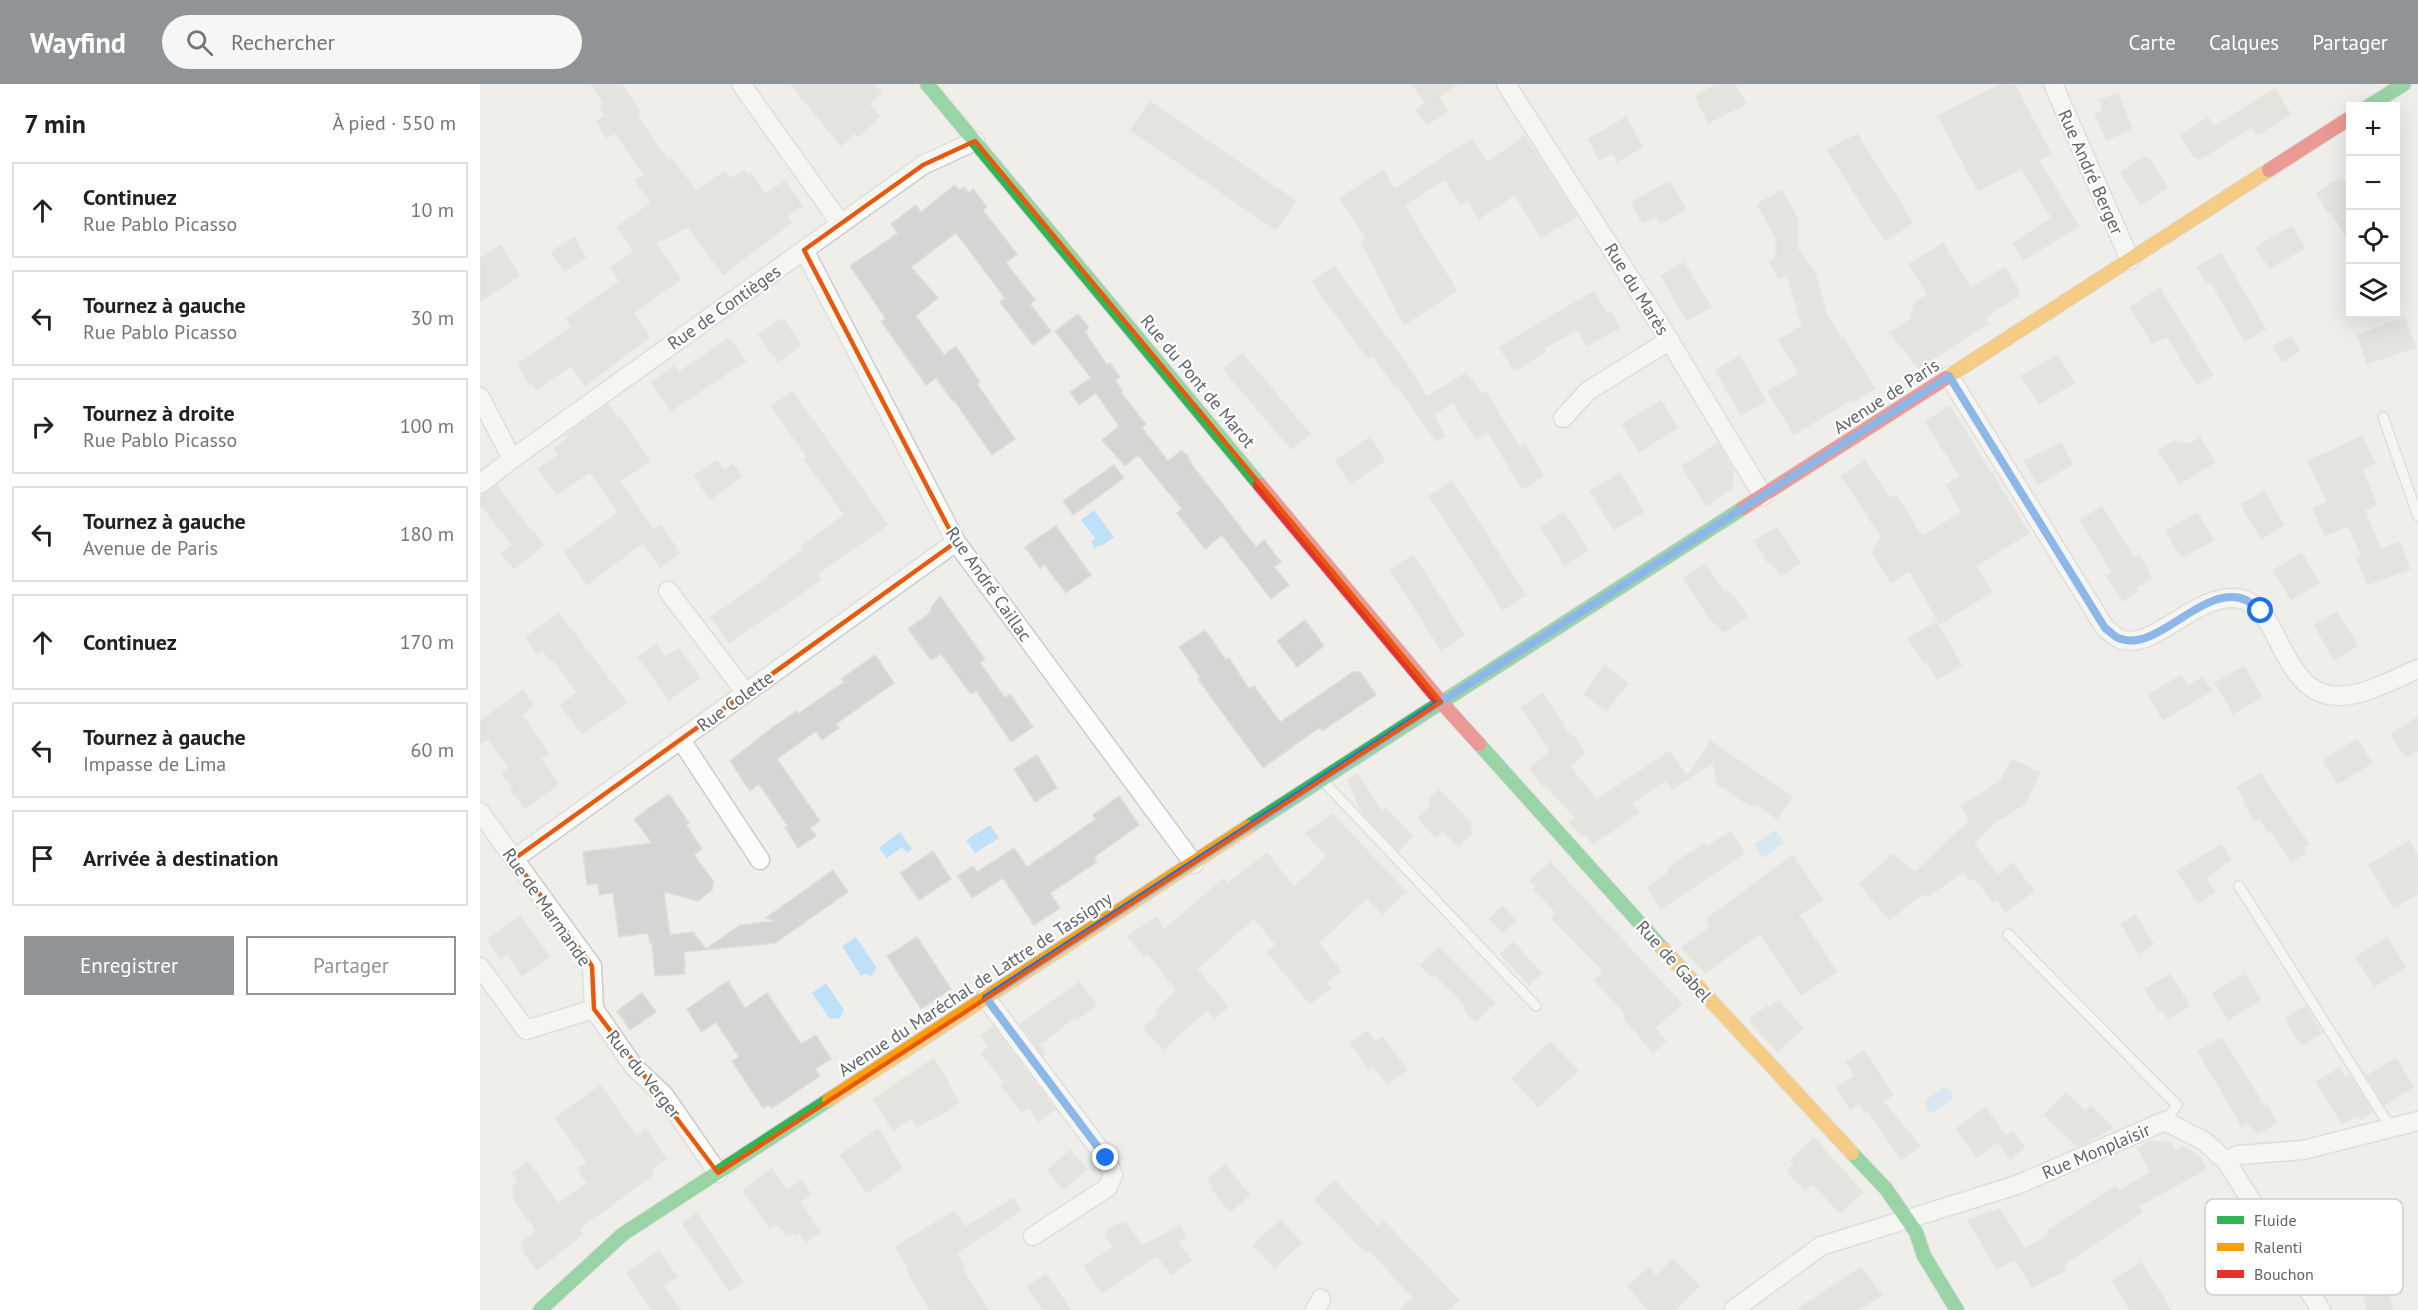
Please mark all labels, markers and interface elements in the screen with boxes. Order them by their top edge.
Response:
search box [162,15,582,69]
text: Wayfind [30,24,126,61]
icon: search [183,26,216,59]
text: Rechercher [231,28,335,56]
text: Carte [2129,29,2176,56]
text: Calques [2209,29,2279,56]
text: Partager [2312,29,2388,56]
map controls [2346,102,2400,318]
button: + [2346,102,2400,156]
street label: Rue André Berger [2053,106,2129,238]
text: 7 min [24,107,86,140]
text: À pied · 550 m [332,110,456,136]
button: − [2346,156,2400,210]
text: Continuez [83,183,177,211]
icon: ahead [26,194,59,227]
text: 10 m [411,197,454,223]
button: locate [2346,210,2400,264]
text: Rue Pablo Picasso [83,211,237,237]
street label: Rue du Marès [1600,239,1674,339]
street label: Rue de Contièges [663,259,785,355]
button: layers [2346,264,2400,318]
text: Tournez à gauche [83,291,246,319]
icon: left [26,302,59,335]
text: 30 m [411,305,454,331]
street label: Rue du Pont de Marot [1136,310,1260,452]
text: Rue Pablo Picasso [83,319,237,345]
street label: Avenue de Paris [1829,353,1943,439]
text: Tournez à droite [83,399,235,427]
icon: right [26,410,59,443]
text: 100 m [400,413,454,439]
text: Rue Pablo Picasso [83,427,237,453]
text: Tournez à gauche [83,507,246,535]
icon: left [26,518,59,551]
text: 180 m [400,521,454,547]
street label: Rue André Caillac [941,522,1037,646]
text: Avenue de Paris [83,535,218,561]
route start [2247,597,2273,623]
icon: ahead [26,626,59,659]
text: Continuez [83,628,177,656]
text: 170 m [400,629,454,655]
street label: Rue Colette [692,666,778,736]
text: Tournez à gauche [83,723,246,751]
icon: left [26,734,59,767]
text: 60 m [411,737,454,763]
text: Impasse de Lima [83,751,226,777]
icon: arrive [26,842,59,875]
street label: Rue de Marmande [498,843,596,971]
text: Arrivée à destination [83,844,279,872]
street label: Avenue du Maréchal de Lattre de Tassigny [834,886,1117,1081]
street label: Rue de Gabel [1631,915,1717,1007]
button: Enregistrer [24,936,234,995]
button: Partager [246,936,456,995]
street label: Rue du Verger [601,1025,687,1123]
street label: Rue Monplaisir [2038,1118,2154,1184]
route end [1092,1144,1118,1170]
legend [2205,1199,2403,1295]
text: Fluide [2254,1210,2297,1230]
text: Ralenti [2254,1237,2303,1257]
text: Bouchon [2254,1264,2314,1284]

